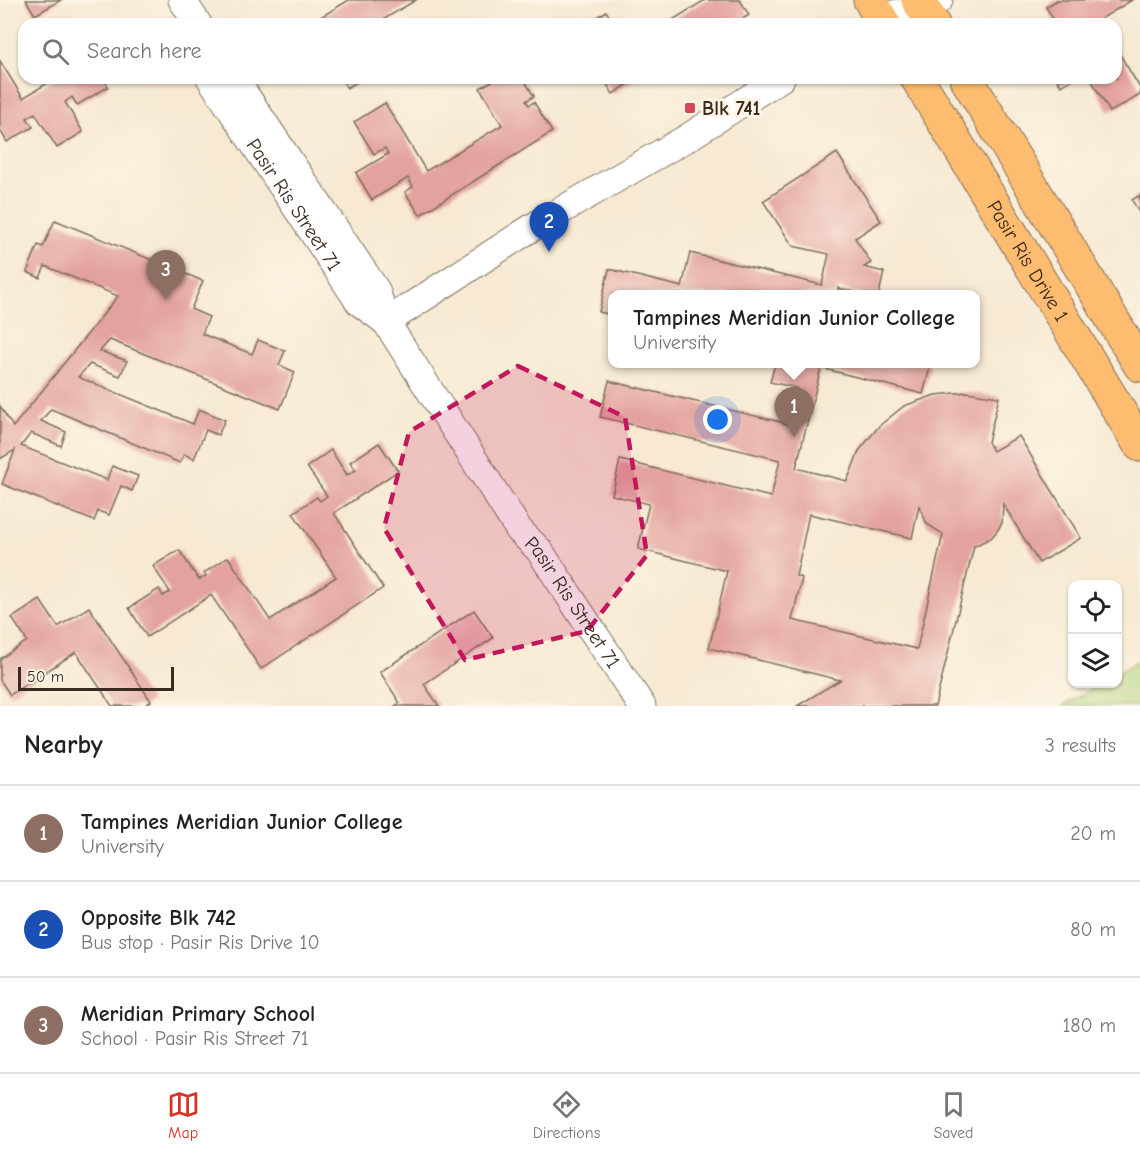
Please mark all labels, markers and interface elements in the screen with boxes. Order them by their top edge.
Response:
search box [18,18,1122,84]
icon: search [39,35,72,68]
text: Search here [87,38,202,64]
place label: Blk 741 [702,97,761,120]
marker: Blk 741 [683,101,697,115]
street label: Pasir Ris Street 71 [242,134,346,275]
street label: Pasir Ris Drive 1 [982,196,1073,326]
pin: 2 [530,202,568,252]
pin: 3 [146,250,186,300]
popup [608,290,980,368]
text: Tampines Meridian Junior College [633,305,955,331]
text: University [633,331,716,354]
pin: 1 [774,388,814,437]
your location [703,405,732,434]
street label: Pasir Ris Street 71 [520,532,625,673]
map controls [1068,580,1122,688]
button: locate [1068,580,1122,634]
button: layers [1068,634,1122,688]
scale bar [18,664,174,692]
text: 50 m [27,668,64,686]
text: Nearby [24,730,103,760]
text: 3 results [1045,734,1116,757]
text: Tampines Meridian Junior College [81,809,403,835]
text: 1 [40,822,47,845]
text: 20 m [1070,822,1116,845]
text: University [81,835,164,858]
text: Opposite Blk 742 [81,905,236,931]
text: 2 [39,918,48,941]
text: 80 m [1070,918,1116,941]
text: Bus stop · Pasir Ris Drive 10 [81,931,320,954]
text: Meridian Primary School [81,1001,315,1027]
text: 3 [39,1014,48,1037]
text: 180 m [1062,1014,1116,1037]
text: School · Pasir Ris Street 71 [81,1027,309,1050]
tab: Map [167,1088,200,1142]
tab: Directions [533,1088,600,1142]
tab: Saved [933,1088,973,1142]

